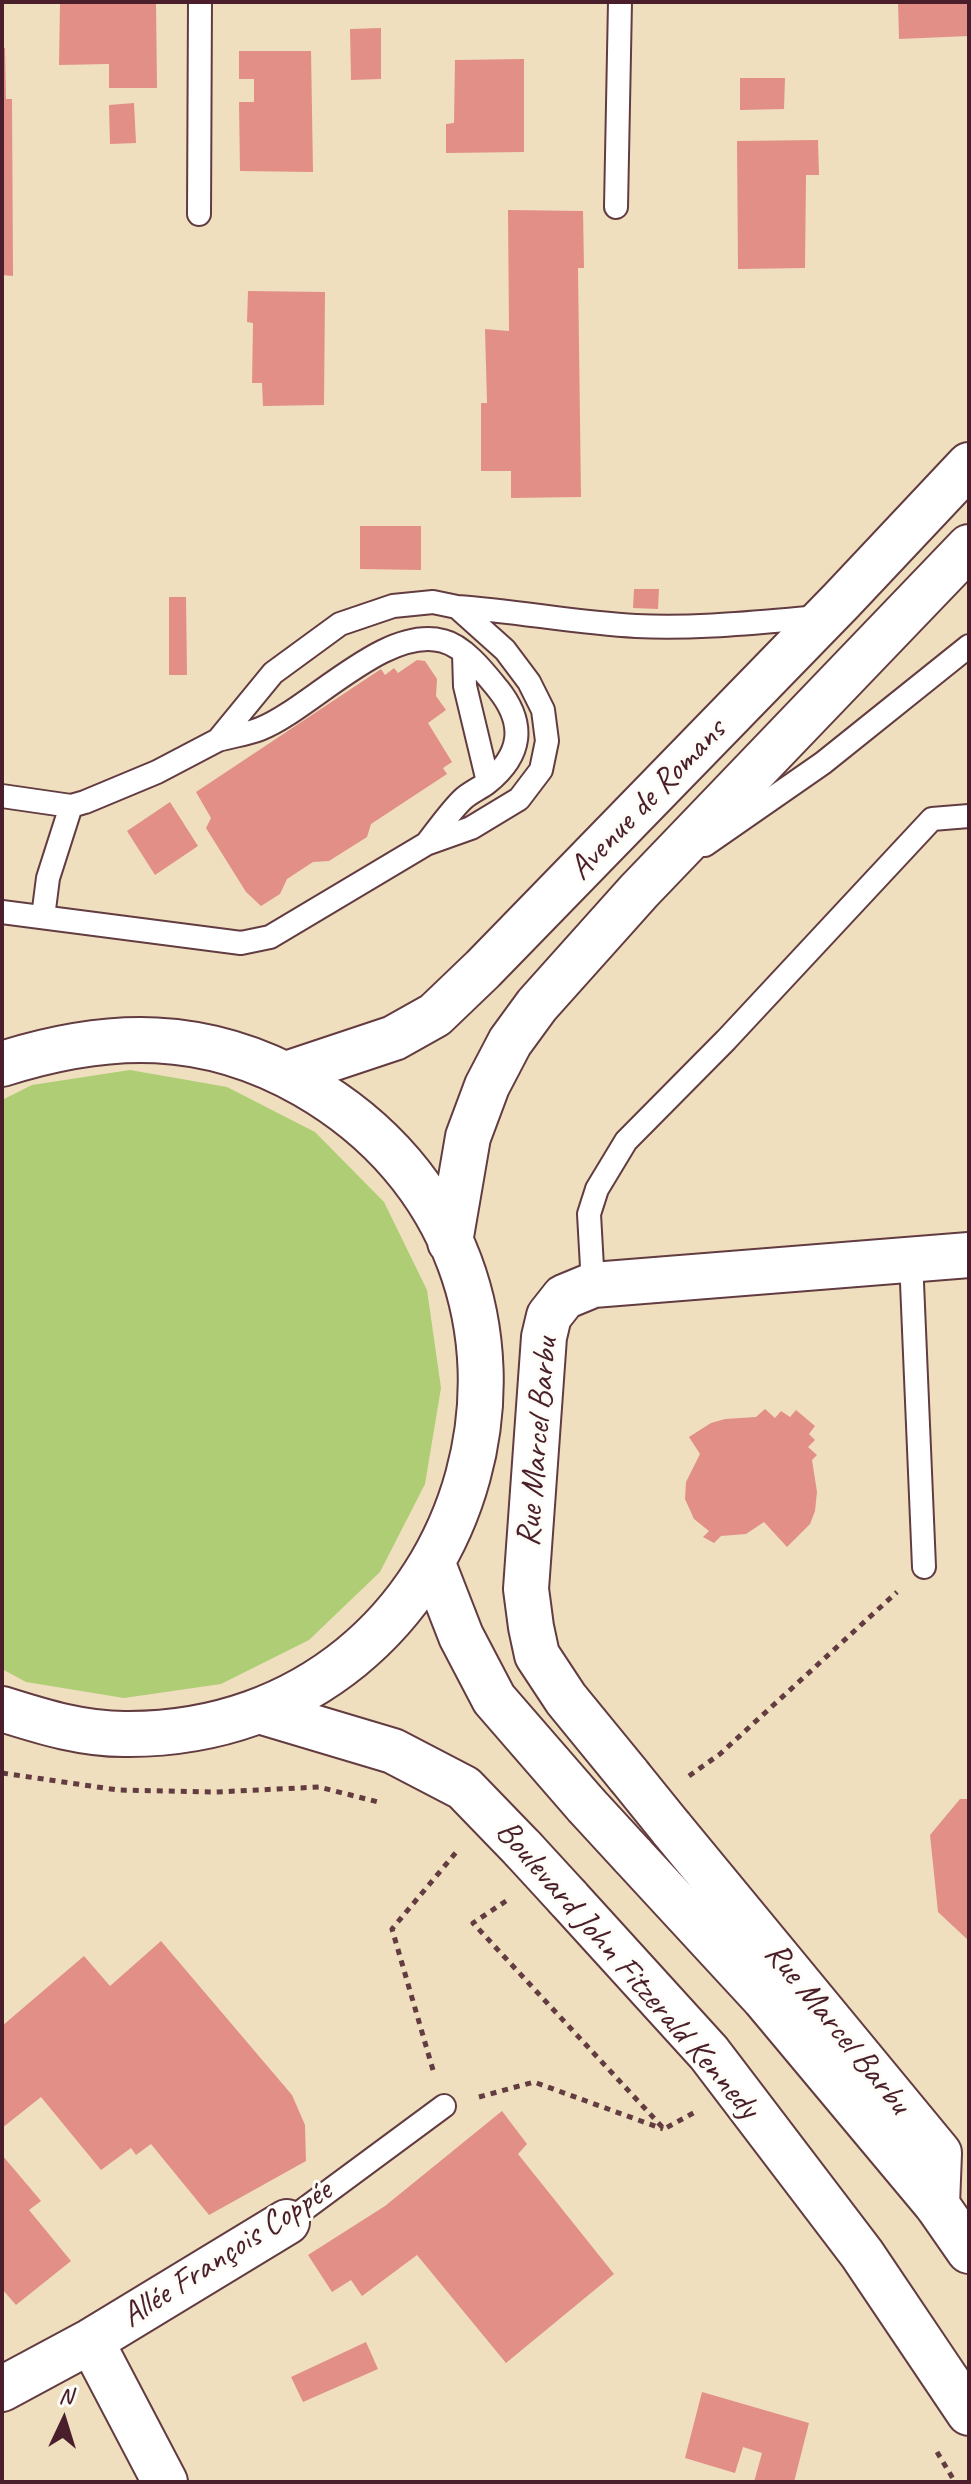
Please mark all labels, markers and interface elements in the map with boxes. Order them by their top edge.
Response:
street label: Avenue de Romans [561,711,735,889]
street label: Rue Marcel Barbu [509,1336,567,1548]
street label: Boulevard John Fitzerald Kennedy [486,1812,768,2128]
street label: Rue Marcel Barbu [755,1935,919,2123]
street label: Allée François Coppée [114,2171,340,2337]
north arrow [24,2380,104,2460]
text: N [58,2382,73,2410]

